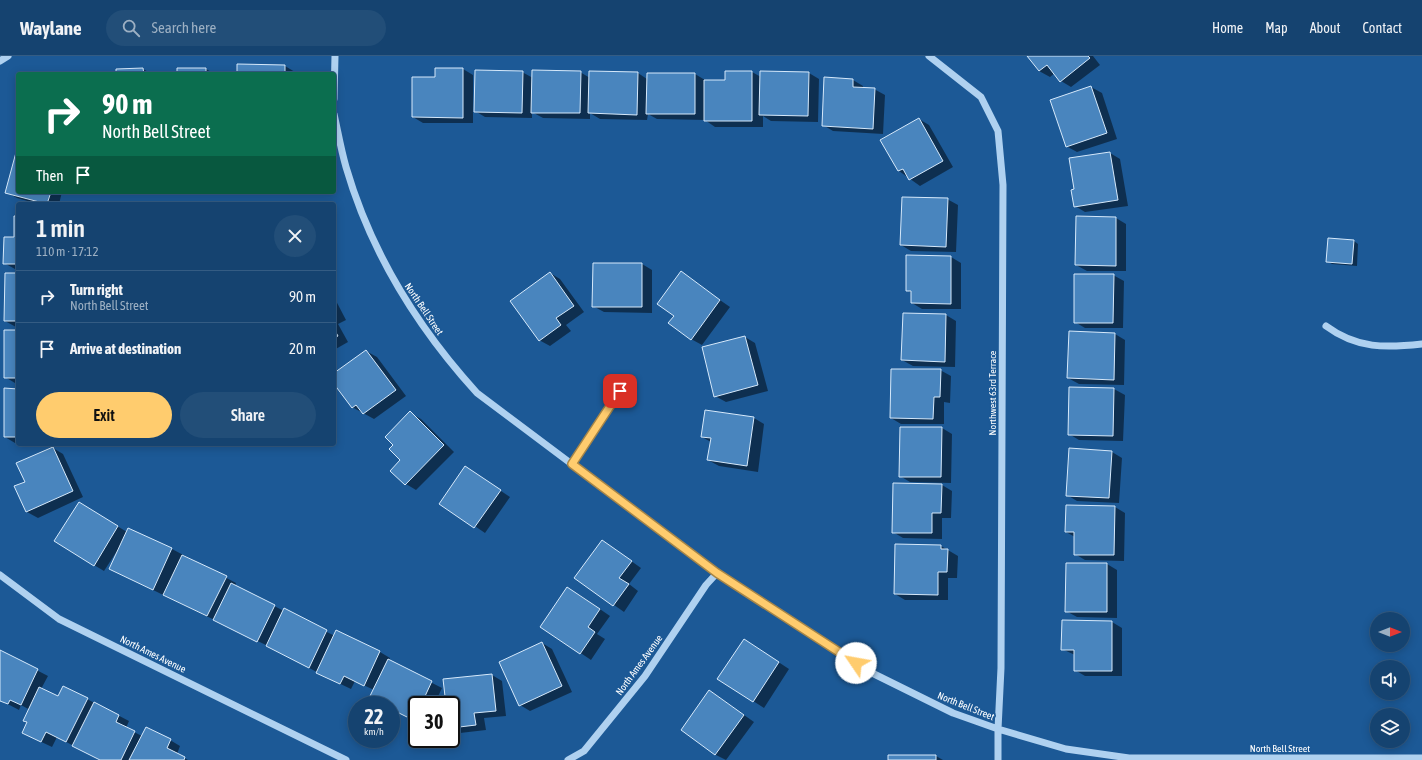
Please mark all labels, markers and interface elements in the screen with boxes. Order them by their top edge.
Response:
search box [106,10,386,46]
text: Waylane [20,17,82,39]
icon: search [120,17,142,39]
text: Search here [152,19,216,36]
text: Home [1212,20,1243,36]
text: Map [1265,20,1288,36]
text: About [1310,20,1341,36]
text: Contact [1363,20,1402,36]
icon: right [36,88,88,140]
text: 90 m [102,88,152,120]
text: North Bell Street [102,121,211,142]
icon: arrive [72,164,94,186]
text: Then [36,167,64,184]
text: 1 min [36,215,85,242]
button: close [274,215,316,257]
text: 110 m · 17:12 [36,244,99,259]
text: Turn right [70,281,123,298]
street label: North Bell Street [403,281,446,337]
icon: right [36,286,58,308]
text: 90 m [289,288,316,305]
text: North Bell Street [70,298,149,313]
icon: arrive [36,338,58,360]
text: Arrive at destination [70,340,181,357]
text: 20 m [289,340,316,357]
street label: Northwest 63rd Terrace [987,350,998,435]
pin [603,374,637,408]
icon: arrive [609,380,631,402]
button: Exit [36,392,172,438]
button: Share [180,392,316,438]
north arrow [1370,612,1410,652]
map controls [1370,612,1410,748]
street label: North Ames Avenue [613,632,665,697]
street label: North Ames Avenue [118,633,188,675]
position arrow [835,642,877,684]
button: sound [1370,660,1410,700]
street label: North Bell Street [936,690,996,722]
speed limit sign: 30 [408,696,460,748]
text: 22 [365,705,383,728]
button: layers [1370,708,1410,748]
text: km/h [364,726,384,737]
street label: North Bell Street [1250,743,1310,754]

